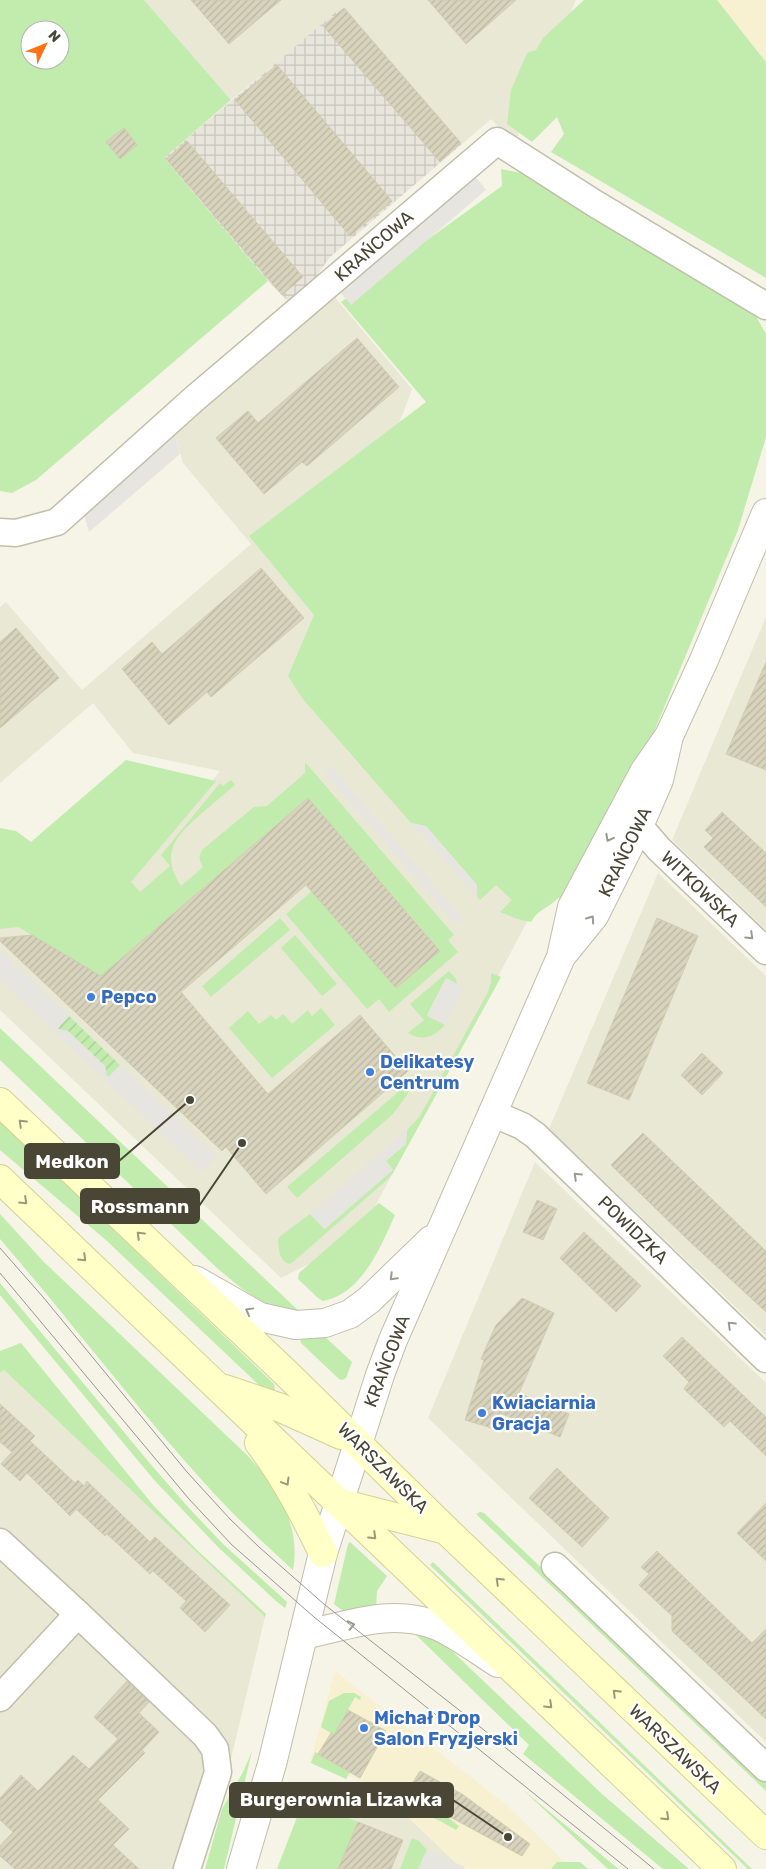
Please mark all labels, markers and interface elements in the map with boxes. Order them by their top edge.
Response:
north arrow [20,20,70,70]
text: N [44,27,64,46]
street label: KRAŃCOWA [330,206,418,286]
street label: KRAŃCOWA [594,803,656,901]
one-way arrow [605,833,615,842]
street label: WITKOWSKA [656,846,744,932]
one-way arrow [585,915,594,925]
one-way arrow [744,930,753,939]
place label: Pepco [101,986,157,1008]
marker: Pepco [85,991,97,1003]
place label: Delikatesy Centrum [380,1051,474,1094]
marker: Delikatesy Centrum [364,1066,376,1078]
one-way arrow [19,1120,28,1129]
callout: Medkon [25,1144,119,1178]
text: Medkon [35,1150,109,1173]
one-way arrow [574,1173,583,1182]
callout: Rossmann [81,1189,199,1223]
street label: POWIDZKA [593,1191,673,1269]
one-way arrow [18,1195,27,1204]
text: Rossmann [91,1195,189,1218]
one-way arrow [136,1232,145,1241]
one-way arrow [77,1252,86,1261]
one-way arrow [390,1271,399,1280]
one-way arrow [246,1307,255,1317]
street label: KRAŃCOWA [359,1312,415,1410]
one-way arrow [728,1322,737,1331]
place label: Kwiaciarnia Gracja [492,1392,596,1435]
marker: Kwiaciarnia Gracja [476,1407,488,1419]
street label: WARSZAWSKA [333,1418,433,1518]
one-way arrow [279,1476,289,1485]
one-way arrow [368,1530,377,1539]
one-way arrow [496,1578,505,1587]
one-way arrow [346,1620,355,1631]
one-way arrow [613,1690,622,1699]
one-way arrow [543,1699,552,1708]
street label: WARSZAWSKA [624,1700,726,1798]
place label: Michał Drop Salon Fryzjerski [374,1707,518,1750]
marker: Michał Drop Salon Fryzjerski [358,1722,370,1734]
callout: Burgerownia Lizawka [230,1783,453,1817]
text: Burgerownia Lizawka [240,1788,442,1811]
one-way arrow [661,1811,670,1820]

